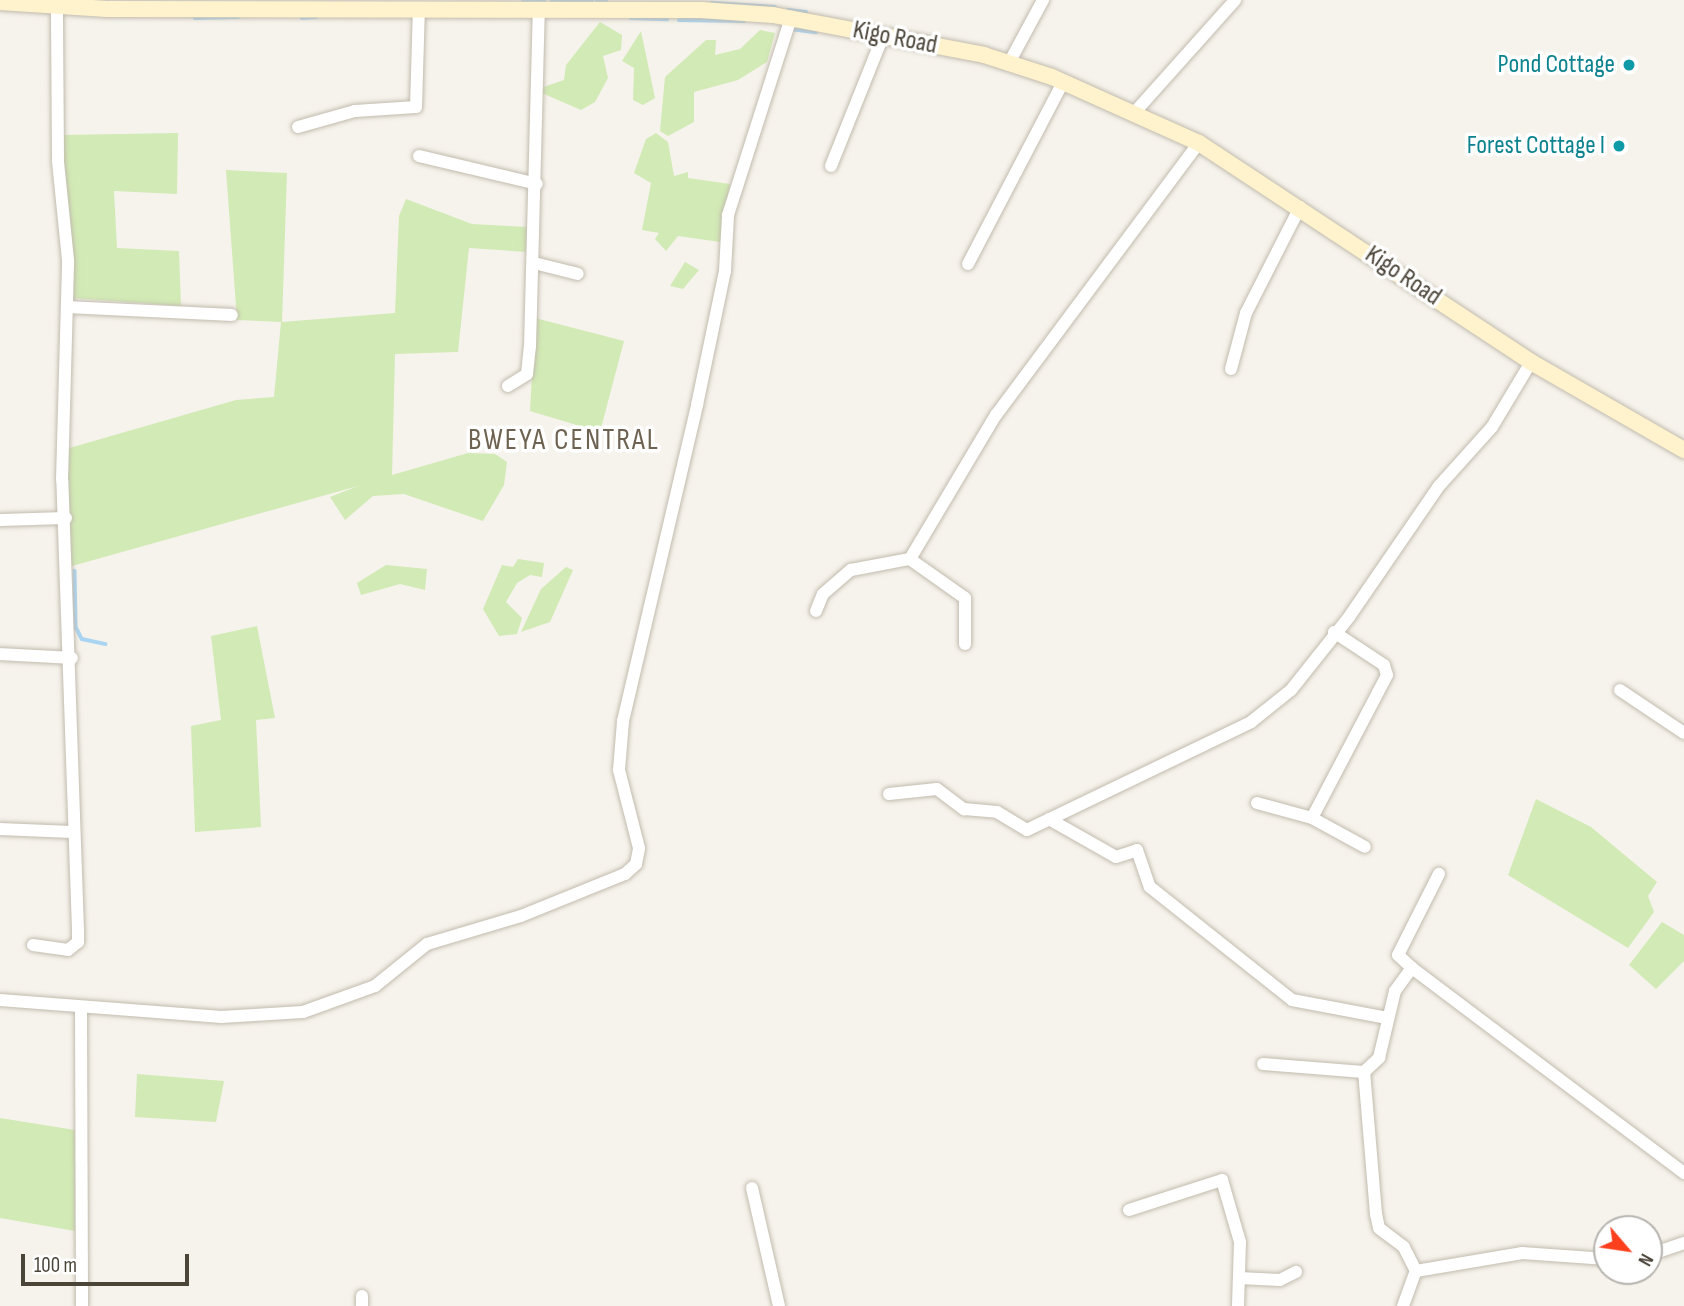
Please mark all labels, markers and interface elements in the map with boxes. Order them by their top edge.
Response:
street label: Kigo Road [850,15,940,61]
place label: Pond Cottage [1498,49,1615,81]
marker: Pond Cottage [1621,57,1637,73]
place label: Forest Cottage I [1467,130,1605,162]
marker: Forest Cottage I [1611,138,1627,154]
street label: Kigo Road [1359,239,1447,313]
district label: BWEYA CENTRAL [470,422,658,458]
north arrow [1593,1215,1663,1285]
scale bar [24,1240,192,1284]
text: N [1633,1249,1658,1269]
text: 100 m [34,1253,77,1278]

